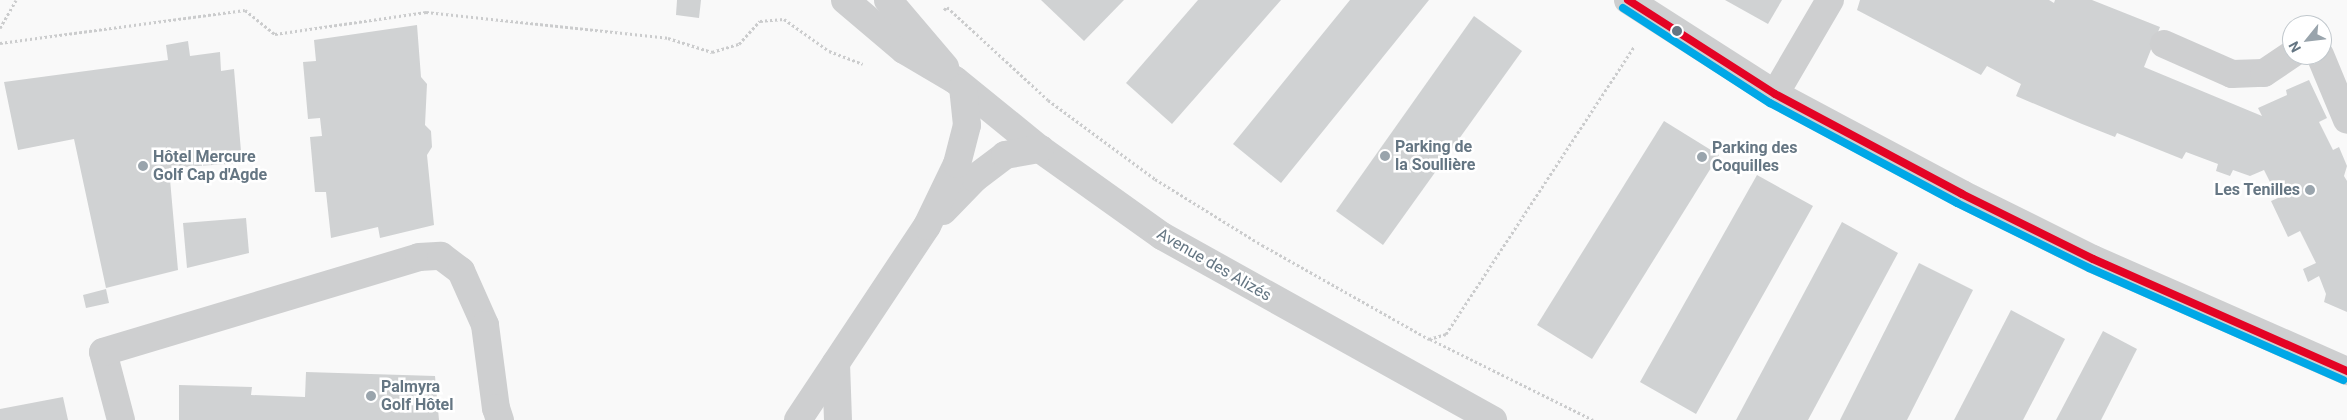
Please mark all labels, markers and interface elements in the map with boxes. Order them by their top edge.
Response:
north arrow [2282,15,2332,65]
unlabelled marker [1672,26,1682,36]
text: N [2285,39,2304,55]
place label: Parking de la Soullière [1395,137,1475,175]
place label: Parking des Coquilles [1712,138,1797,176]
place label: Hôtel Mercure Golf Cap d'Agde [153,147,267,185]
marker: Parking de la Soullière [1379,150,1391,162]
marker: Parking des Coquilles [1696,151,1708,163]
marker: Hôtel Mercure Golf Cap d'Agde [137,160,149,172]
place label: Les Tenilles [2214,180,2300,200]
marker: Les Tenilles [2304,184,2316,196]
street label: Avenue des Alizés [1153,224,1275,306]
place label: Palmyra Golf Hôtel [381,377,453,415]
marker: Palmyra Golf Hôtel [365,390,377,402]

